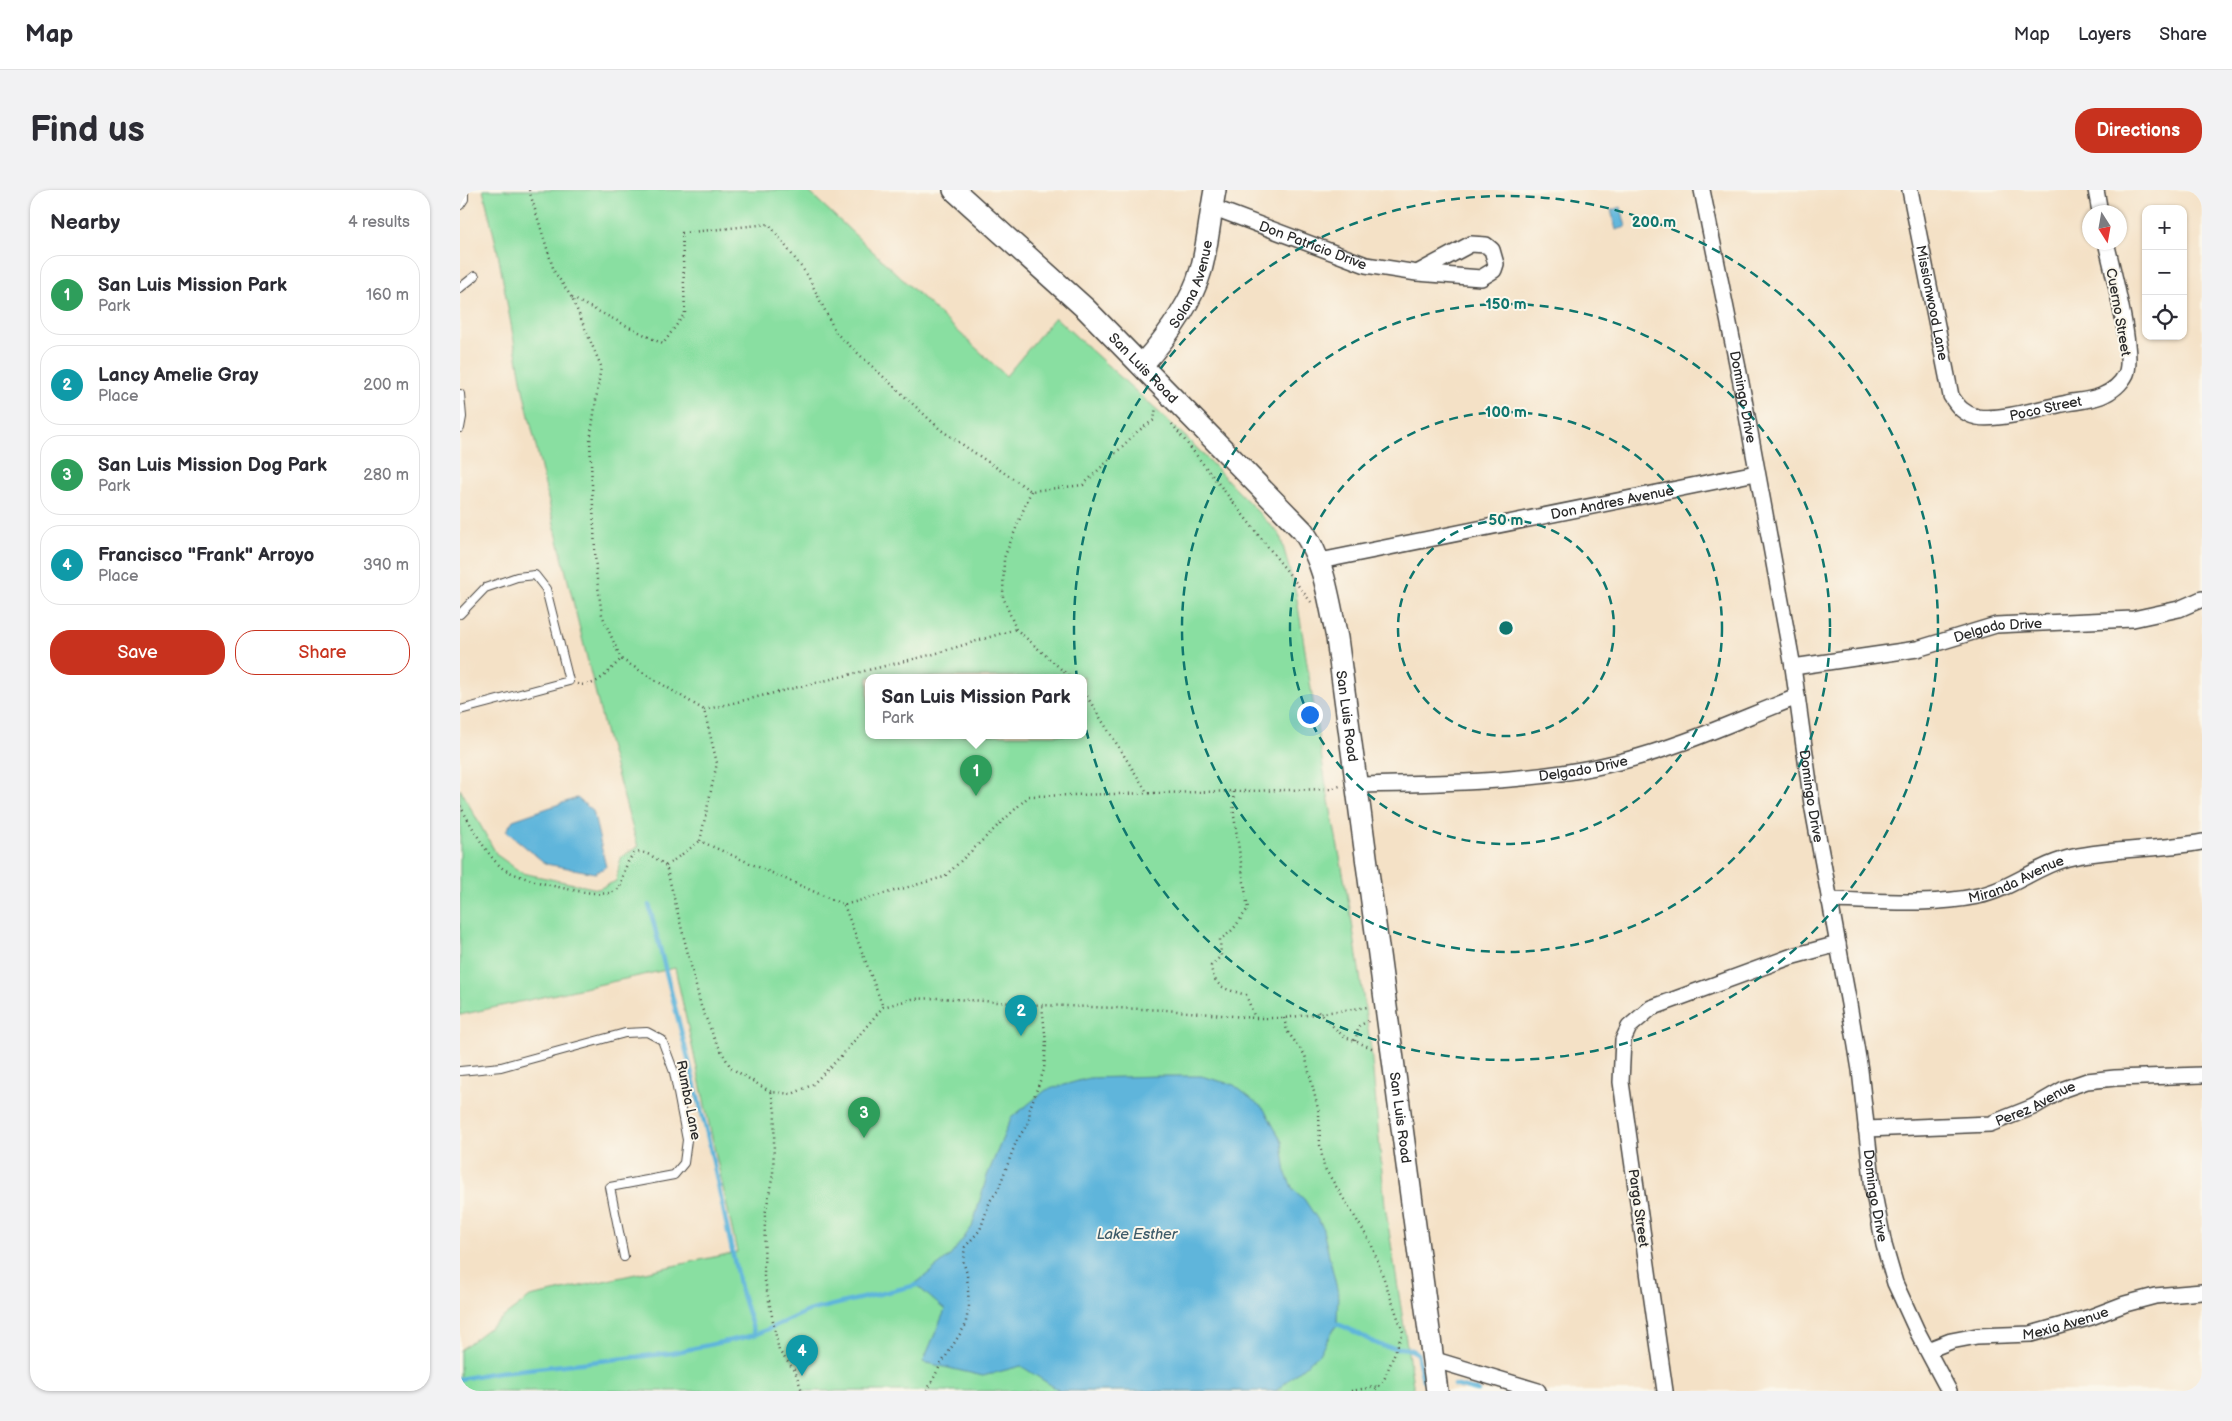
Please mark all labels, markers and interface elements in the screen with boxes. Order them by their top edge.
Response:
text: Map [25,20,73,49]
text: Map [2014,24,2050,45]
text: Layers [2078,24,2131,45]
text: Share [2159,24,2207,45]
button: Directions [2075,108,2202,153]
text: Find us [30,109,145,152]
north arrow [2082,205,2127,250]
map controls [2142,205,2187,340]
button: + [2142,205,2187,250]
text: Nearby [50,210,120,235]
text: 4 results [348,213,410,232]
text: 200 m [1632,213,1676,232]
street label: Don Patricio Drive [1257,217,1369,274]
street label: Solana Avenue [1166,239,1216,332]
street label: Missionwood Lane [1912,244,1952,362]
button: − [2142,250,2187,295]
street label: Cuerno Street [2102,267,2135,358]
text: San Luis Mission Park [98,274,287,297]
text: 1 [64,286,70,305]
text: 160 m [366,286,409,305]
text: 150 m [1485,295,1527,314]
button: locate [2142,295,2187,340]
text: Park [98,297,130,316]
street label: San Luis Road [1105,329,1181,407]
street label: Domingo Drive [1726,349,1760,444]
text: Lancy Amelie Gray [98,364,258,387]
text: 2 [62,376,72,395]
text: 200 m [363,376,409,395]
text: Place [98,387,139,406]
street label: Poco Street [2008,393,2084,424]
text: 100 m [1485,403,1527,422]
text: San Luis Mission Dog Park [98,454,327,477]
text: 3 [62,466,72,485]
text: 280 m [363,466,409,485]
text: Park [98,477,130,496]
street label: Don Andres Avenue [1549,482,1675,523]
text: 50 m [1489,511,1524,530]
text: Francisco "Frank" Arroyo [98,544,314,567]
text: 4 [62,556,72,575]
text: 390 m [363,556,409,575]
text: Place [98,567,139,586]
street label: Delgado Drive [1952,615,2043,646]
centre of rings [1497,619,1515,637]
button: Save [50,630,225,675]
button: Share [235,630,410,675]
street label: San Luis Road [1332,669,1361,763]
popup [865,674,1087,739]
text: San Luis Mission Park [882,686,1070,709]
your location [1297,702,1323,728]
text: Park [882,709,914,728]
street label: Domingo Drive [1796,749,1827,844]
street label: Delgado Drive [1538,752,1629,785]
pin: 1 [960,755,992,796]
street label: Miranda Avenue [1967,852,2066,907]
pin: 2 [1005,995,1037,1036]
street label: Rumba Lane [672,1059,705,1141]
street label: San Luis Road [1386,1071,1415,1164]
street label: Perez Avenue [1993,1078,2078,1130]
pin: 3 [848,1097,880,1138]
street label: Domingo Drive [1860,1149,1891,1244]
street label: Parga Street [1625,1168,1653,1249]
water label: Lake Esther [1097,1225,1179,1244]
street label: Mexia Avenue [2022,1303,2111,1343]
pin: 4 [786,1335,818,1376]

